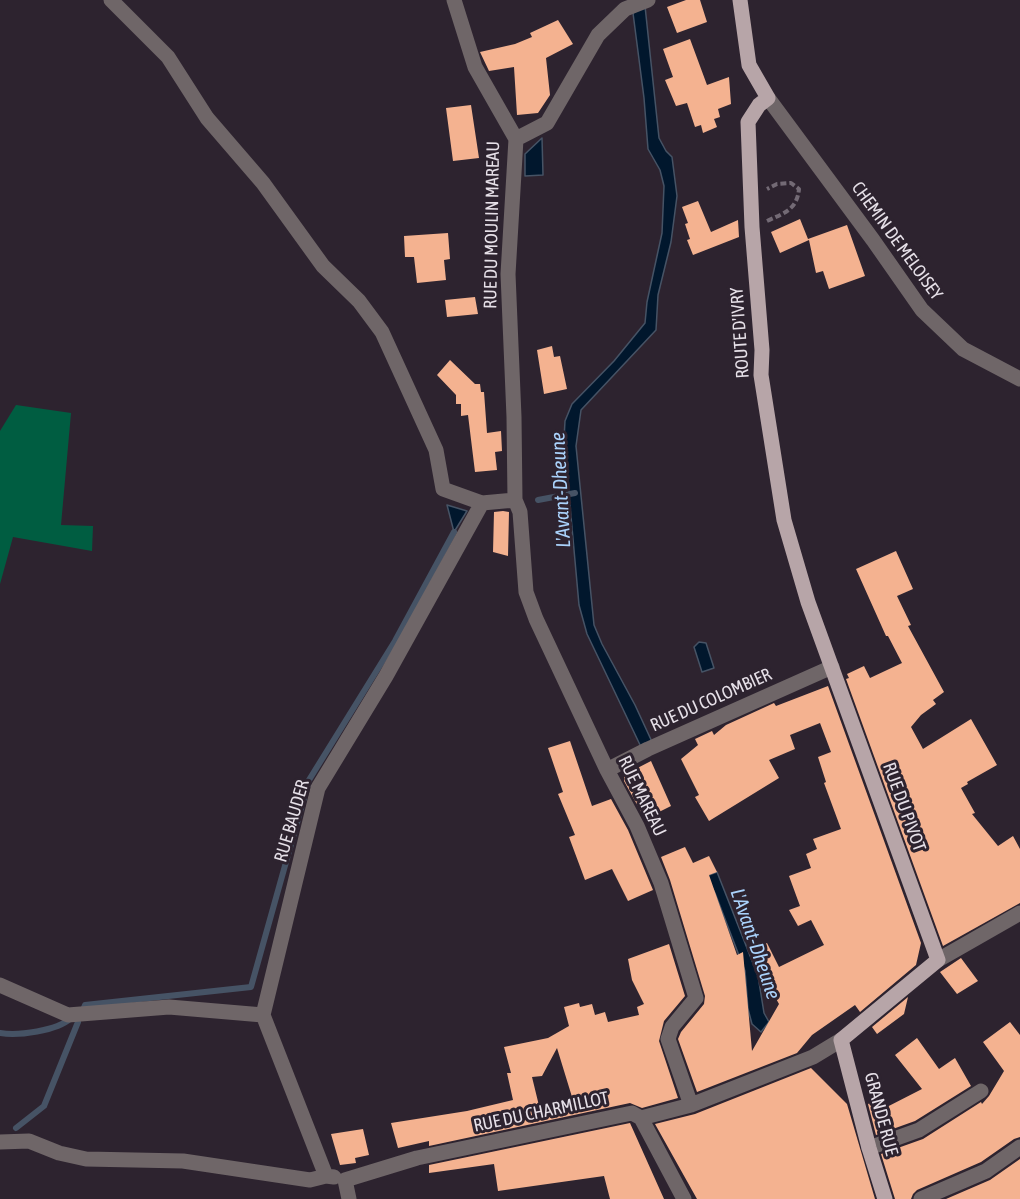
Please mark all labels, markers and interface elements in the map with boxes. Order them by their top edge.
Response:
street label: RUE DU MOULIN MAREAU [480,141,504,309]
street label: CHEMIN DE MELOISEY [847,178,947,304]
street label: ROUTE D'IVRY [726,287,754,379]
water label: L'Avant-Dheune [546,431,576,549]
street label: RUE DU COLOMBIER [647,664,775,736]
street label: RUE MAREAU [613,752,671,840]
street label: RUE DU PIVOT [878,760,930,854]
street label: RUE BAUDER [270,777,314,865]
water label: L'Avant-Dheune [725,885,785,1003]
street label: GRANDE RUE [860,1070,902,1158]
street label: RUE DU CHARMILLOT [471,1087,611,1137]

